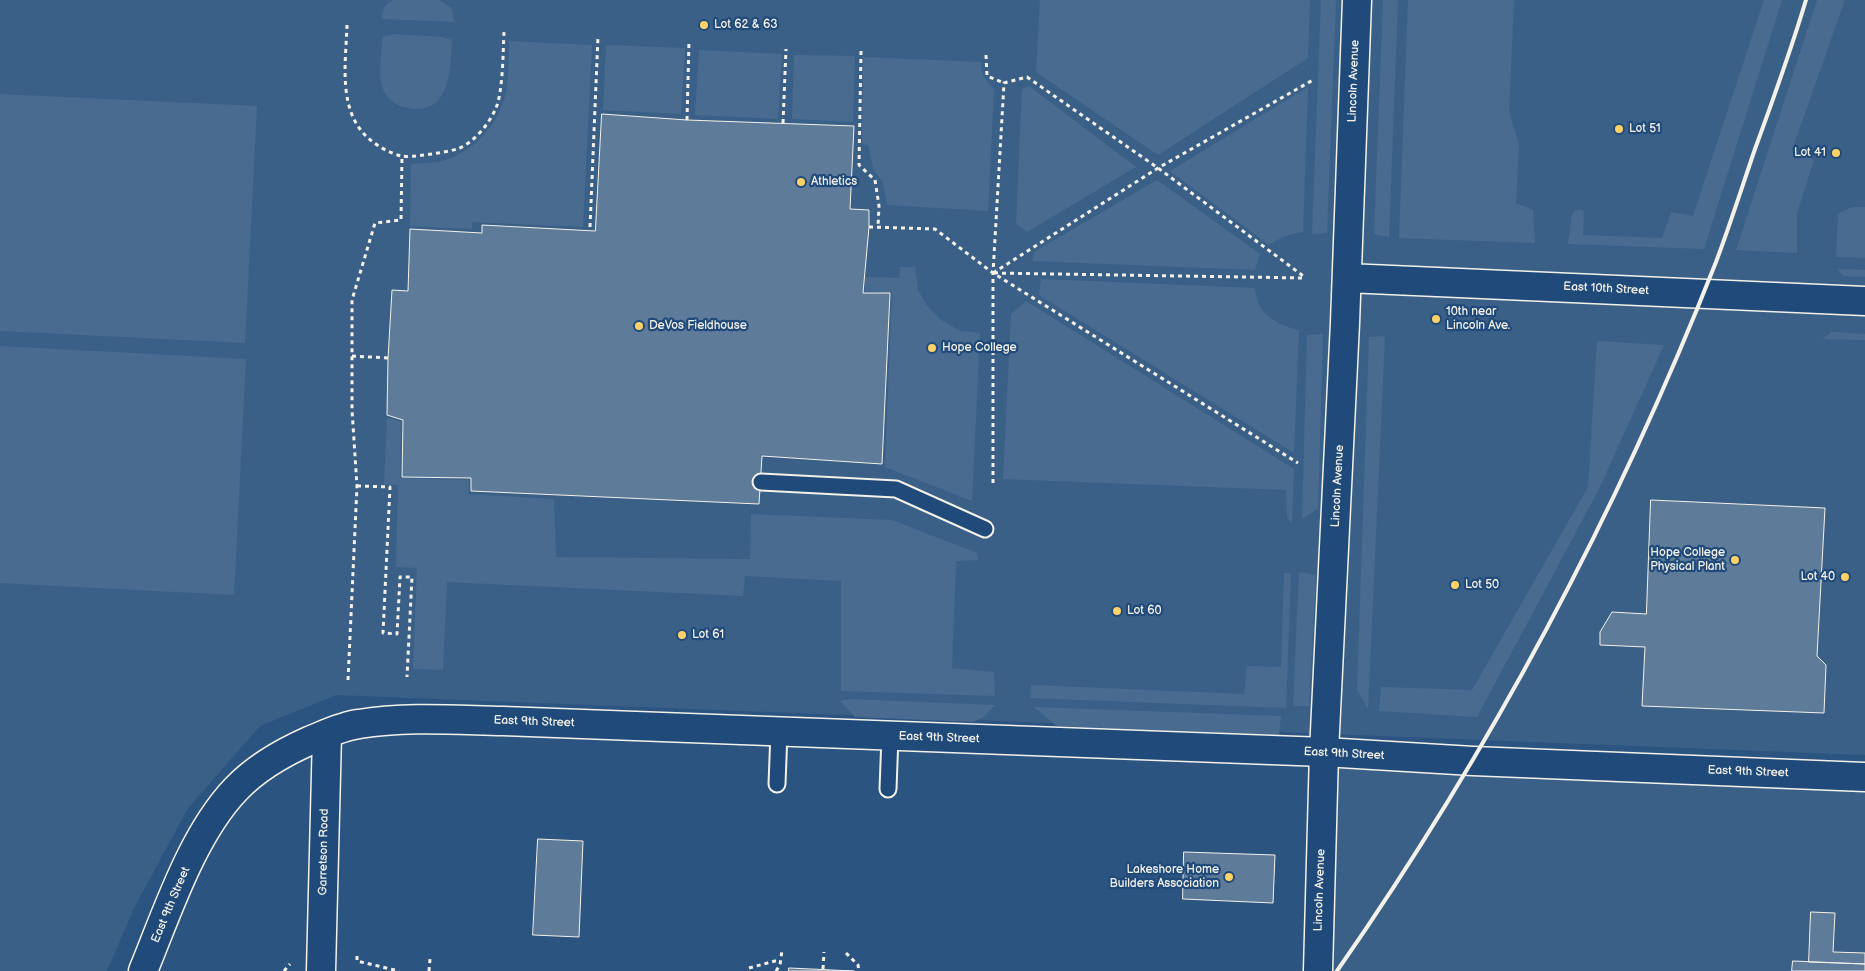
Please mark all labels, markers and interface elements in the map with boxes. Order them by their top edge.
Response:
place label: Lot 62 & 63 [714,18,778,32]
marker: Lot 62 & 63 [698,19,710,31]
street label: Lincoln Avenue [1345,39,1363,123]
place label: Lot 51 [1629,122,1661,136]
marker: Lot 51 [1613,123,1625,135]
place label: Lot 41 [1794,146,1826,160]
marker: Lot 41 [1830,147,1842,159]
place label: Athletics [811,175,857,189]
marker: Athletics [795,176,807,188]
street label: East 10th Street [1563,280,1649,298]
place label: 10th near Lincoln Ave. [1446,305,1510,333]
marker: 10th near Lincoln Ave. [1430,313,1442,325]
place label: DeVos Fieldhouse [649,319,747,333]
marker: DeVos Fieldhouse [633,320,645,332]
place label: Hope College [942,341,1017,355]
marker: Hope College [926,342,938,354]
street label: Lincoln Avenue [1329,444,1347,528]
place label: Hope College Physical Plant [1650,546,1725,574]
marker: Hope College Physical Plant [1729,554,1741,566]
place label: Lot 40 [1800,570,1835,584]
marker: Lot 40 [1839,571,1851,583]
place label: Lot 50 [1465,578,1499,592]
marker: Lot 50 [1449,579,1461,591]
place label: Lot 60 [1127,604,1162,618]
marker: Lot 60 [1111,605,1123,617]
place label: Lot 61 [692,628,724,642]
marker: Lot 61 [676,629,688,641]
street label: East 9th Street [493,713,575,731]
street label: East 9th Street [898,729,980,747]
street label: East 9th Street [1303,745,1385,763]
street label: East 9th Street [1707,763,1789,781]
street label: Garretson Road [316,809,332,895]
street label: Lincoln Avenue [1311,848,1329,932]
place label: Lakeshore Home Builders Association [1110,863,1219,891]
street label: East 9th Street [149,865,193,945]
marker: Lakeshore Home Builders Association [1223,871,1235,883]

